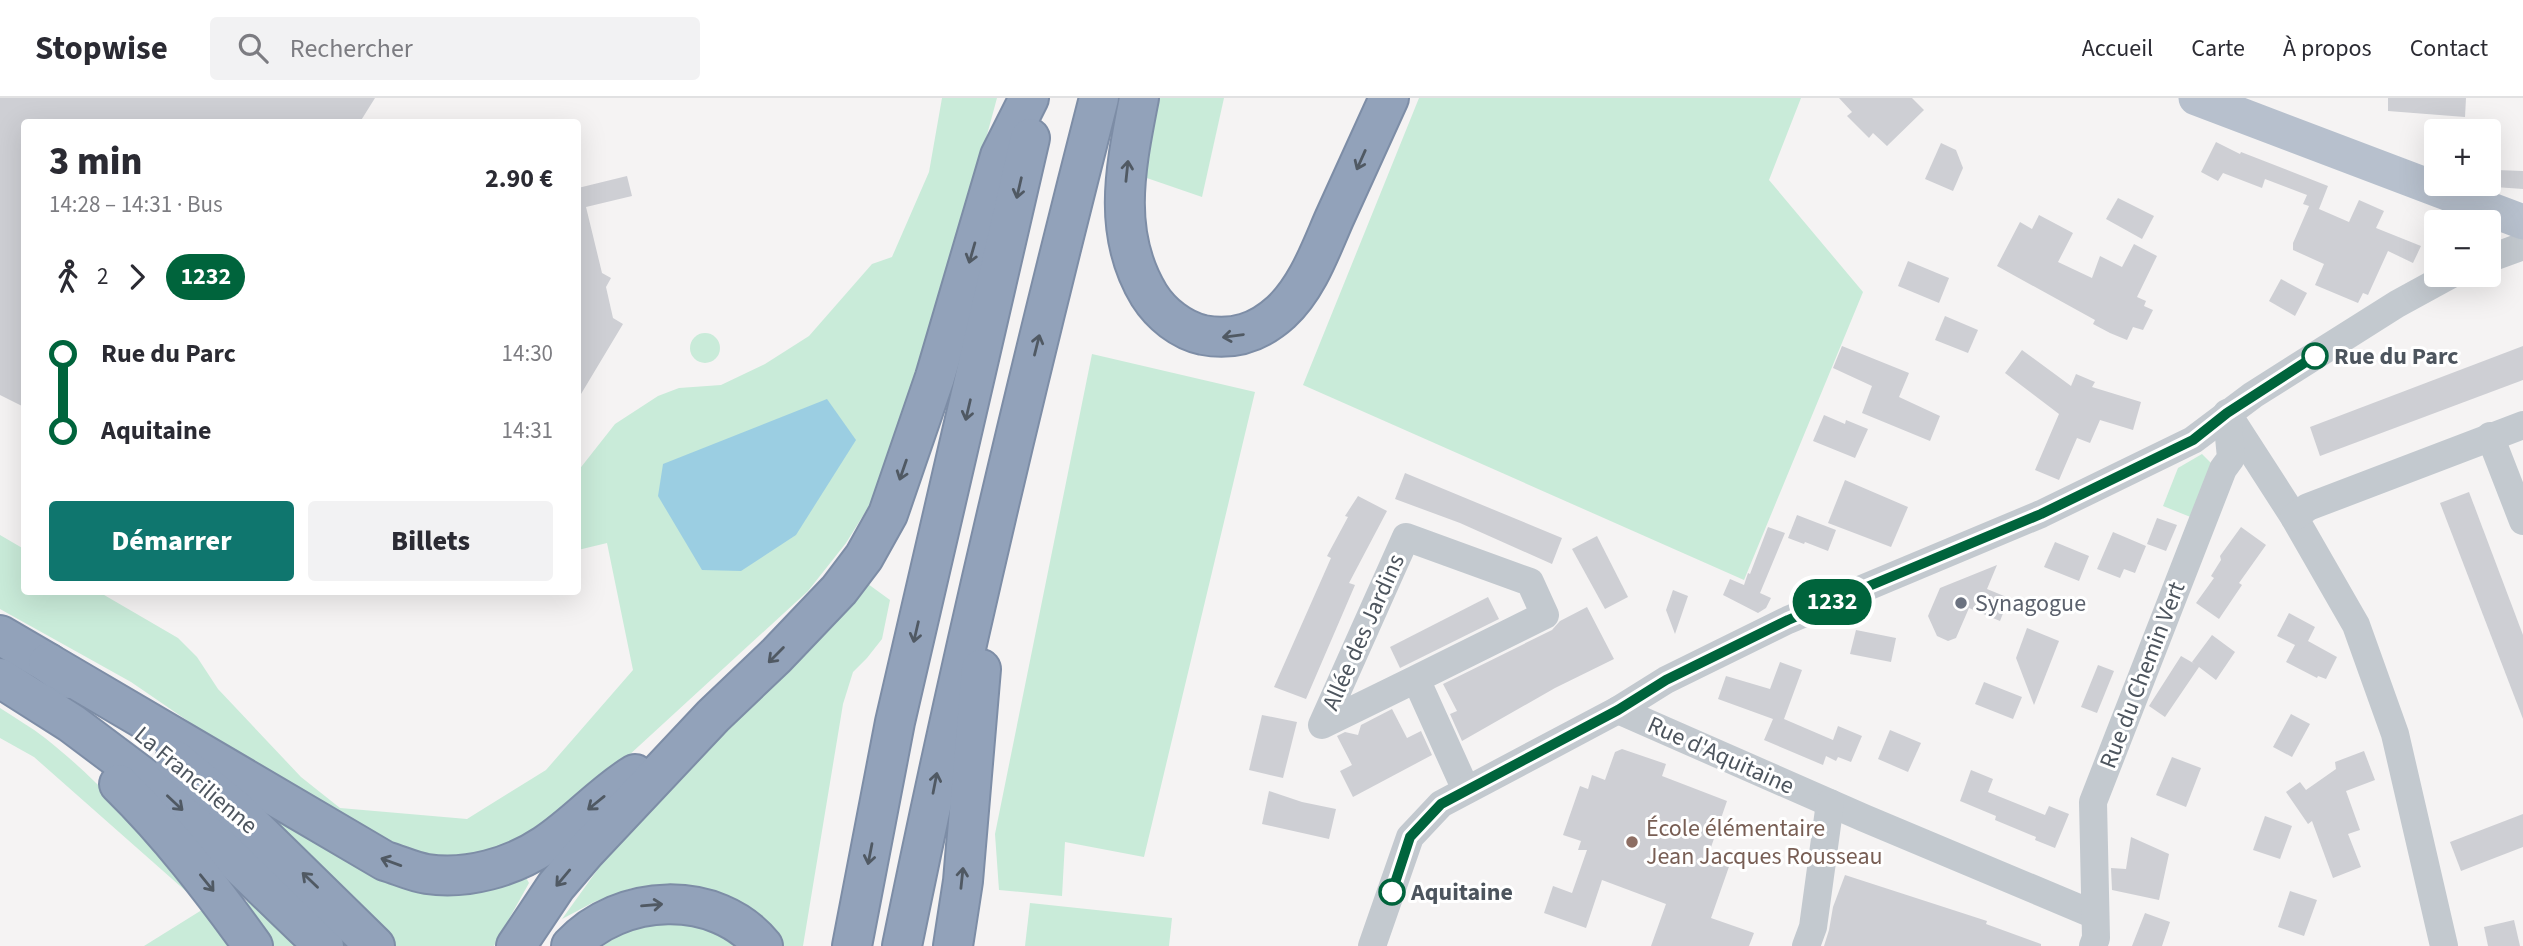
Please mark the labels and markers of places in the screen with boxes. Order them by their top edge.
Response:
place label: Rue du Parc [2334,339,2458,374]
marker: Rue du Parc [2302,343,2328,369]
place label: Synagogue [1975,586,2086,621]
marker: Synagogue [1953,595,1969,611]
place label: École élémentaire Jean Jacques Rousseau [1646,811,1883,874]
marker: École élémentaire Jean Jacques Rousseau [1624,834,1640,850]
place label: Aquitaine [1410,875,1513,910]
marker: Aquitaine [1379,879,1405,905]

